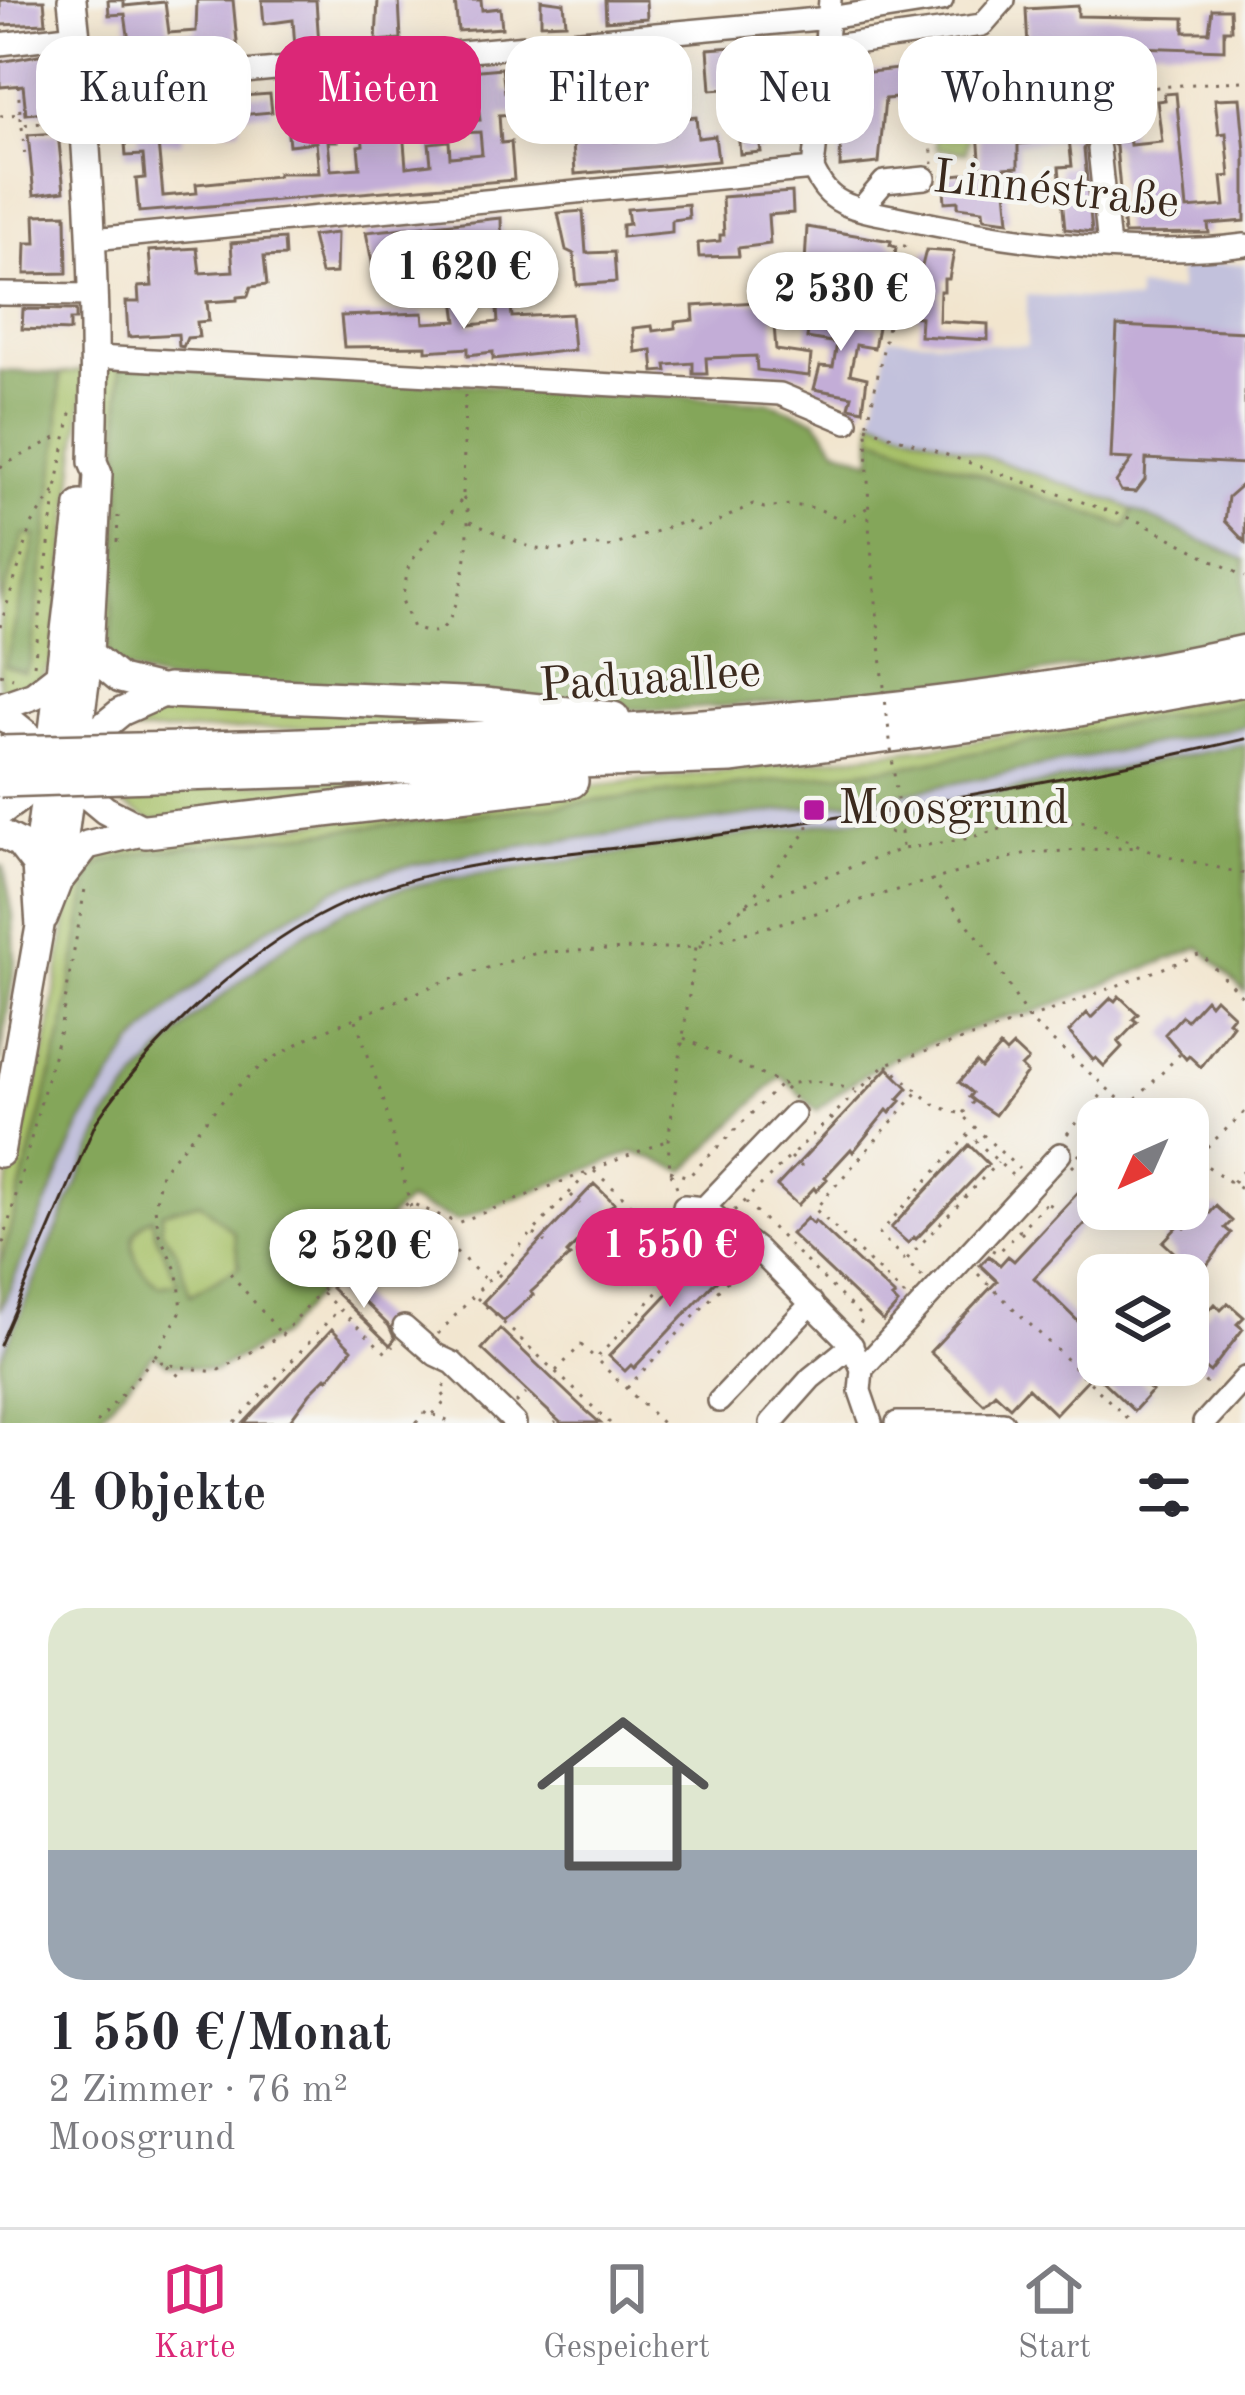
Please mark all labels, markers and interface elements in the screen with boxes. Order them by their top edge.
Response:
chip: Kaufen [36,36,251,144]
chip: Mieten [275,36,481,144]
chip: Filter [505,36,692,144]
chip: Neu [716,36,874,144]
chip: Wohnung [898,36,1157,144]
street label: Linnéstraße [930,154,1182,228]
pin: 1 620 € [353,230,575,332]
text: 1 620 € [397,249,531,288]
pin: 2 530 € [730,252,952,354]
text: 2 530 € [774,271,908,310]
street label: Paduaallee [537,648,763,712]
place label: Moosgrund [838,786,1069,834]
marker: Moosgrund [801,797,827,823]
north arrow [1077,1098,1209,1230]
map controls [1077,1098,1209,1386]
pin: 1 550 € [559,1208,781,1310]
pin: 2 520 € [253,1209,475,1311]
text: 1 550 € [603,1227,737,1266]
text: 2 520 € [297,1228,431,1267]
button: layers [1077,1254,1209,1386]
icon: filters [1131,1462,1197,1528]
text: 4 Objekte [48,1470,267,1521]
icon: home [515,1686,731,1902]
text: 1 550 €/Monat [48,2010,391,2061]
text: 2 Zimmer · 76 m² [48,2071,348,2110]
text: Moosgrund [48,2119,236,2158]
tab: Karte [154,2256,235,2369]
tab: Gespeichert [543,2256,710,2369]
tab: Start [1018,2256,1091,2369]

